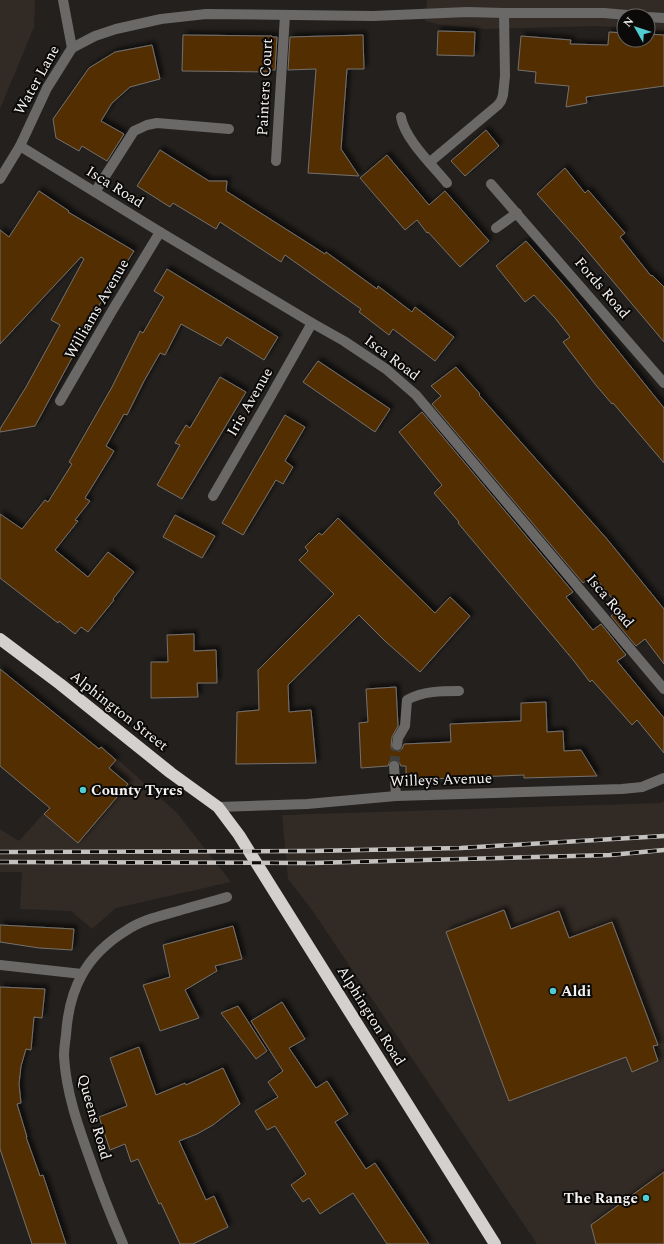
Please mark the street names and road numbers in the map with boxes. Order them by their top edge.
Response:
street label: Painters Court [251,38,279,136]
street label: Water Lane [8,41,66,119]
street label: Isca Road [82,160,148,214]
street label: Fords Road [569,252,635,324]
street label: Williams Avenue [59,254,135,364]
street label: Isca Road [359,329,425,387]
street label: Iris Avenue [221,363,279,441]
street label: Isca Road [580,569,640,633]
street label: Alphington Street [65,665,173,757]
street label: Willeys Avenue [389,767,493,793]
street label: Alphington Road [331,962,411,1070]
street label: Queens Road [71,1072,117,1162]

